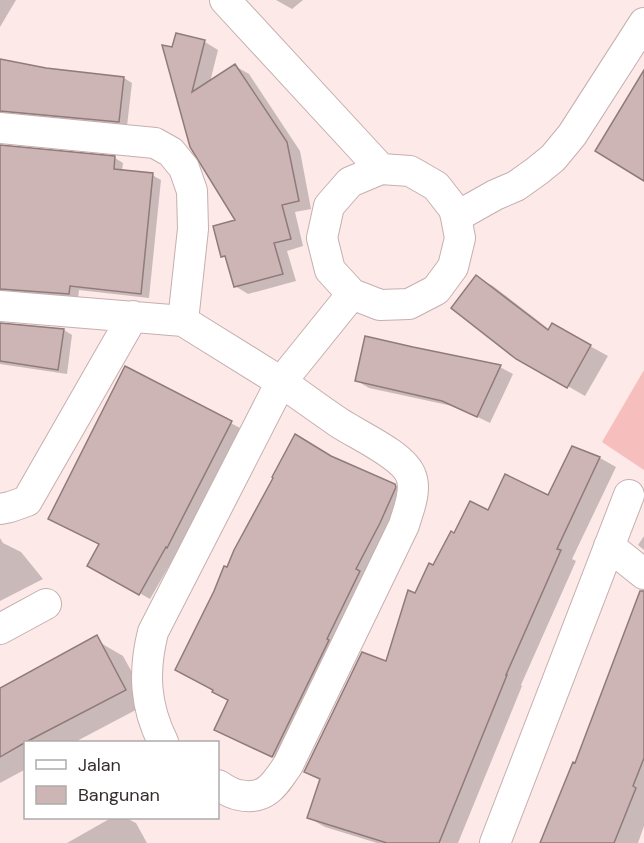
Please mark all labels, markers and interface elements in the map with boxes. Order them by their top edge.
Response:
legend [24,741,219,819]
text: Jalan [78,753,121,777]
text: Bangunan [78,783,160,807]

